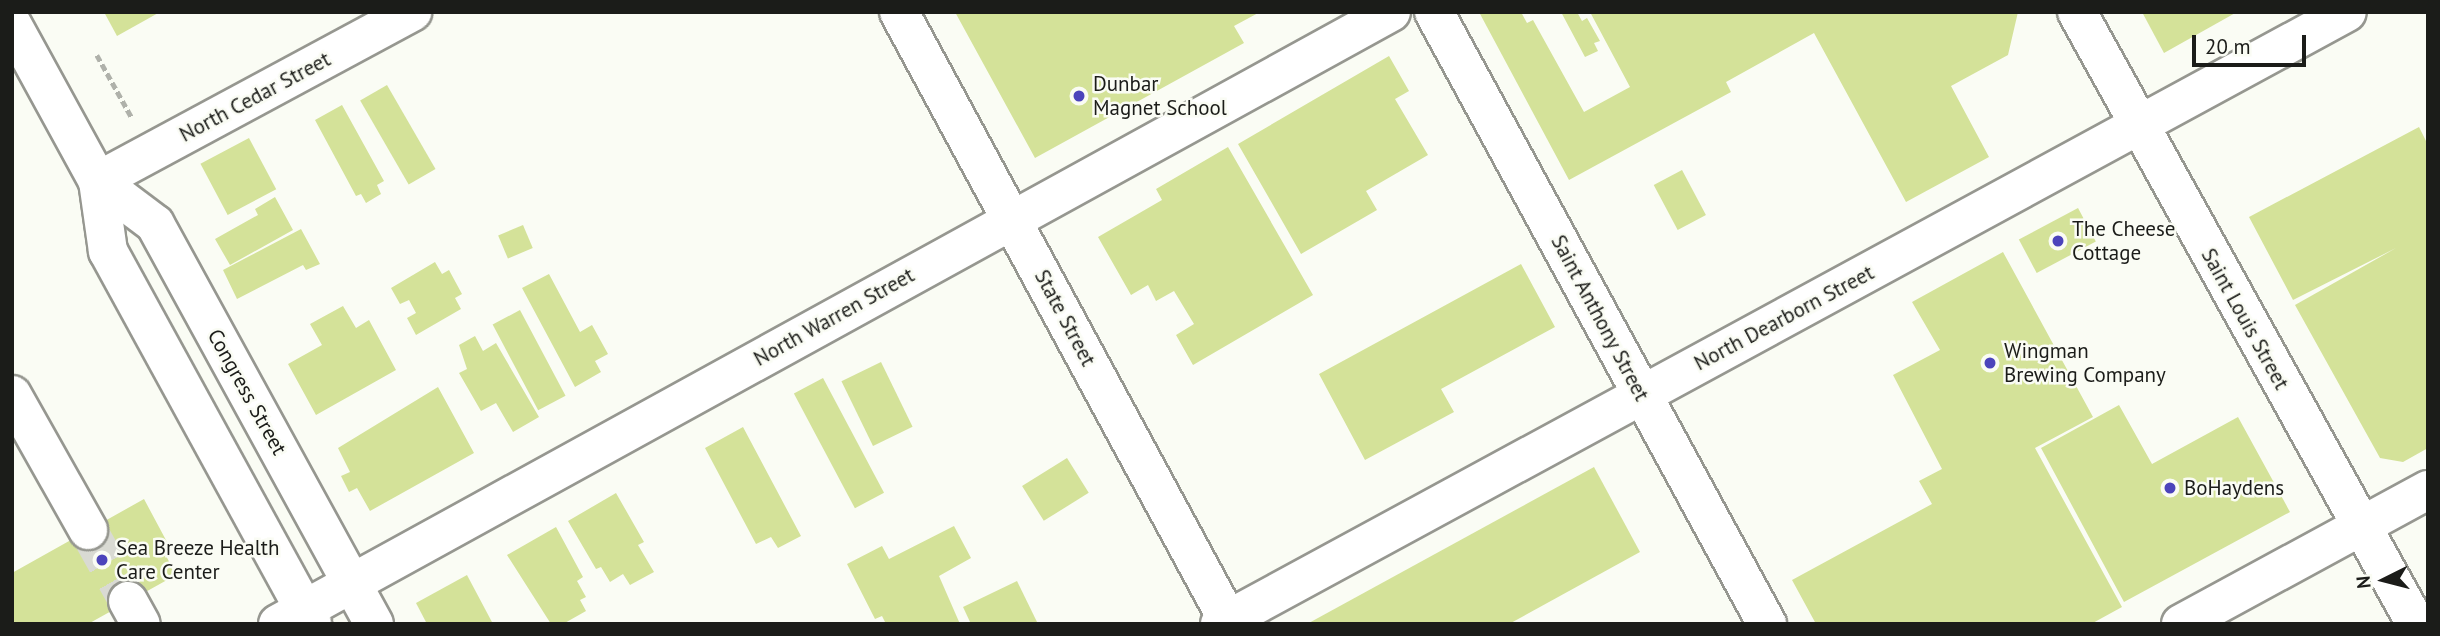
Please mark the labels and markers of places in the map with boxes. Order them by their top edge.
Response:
place label: Dunbar Magnet School [1093,71,1227,121]
marker: Dunbar Magnet School [1071,88,1087,104]
place label: The Cheese Cottage [2072,216,2176,266]
marker: The Cheese Cottage [2050,233,2066,249]
place label: Wingman Brewing Company [2004,338,2166,388]
marker: Wingman Brewing Company [1982,355,1998,371]
place label: BoHaydens [2184,475,2284,501]
marker: BoHaydens [2162,480,2178,496]
place label: Sea Breeze Health Care Center [116,535,279,585]
marker: Sea Breeze Health Care Center [94,552,110,568]

